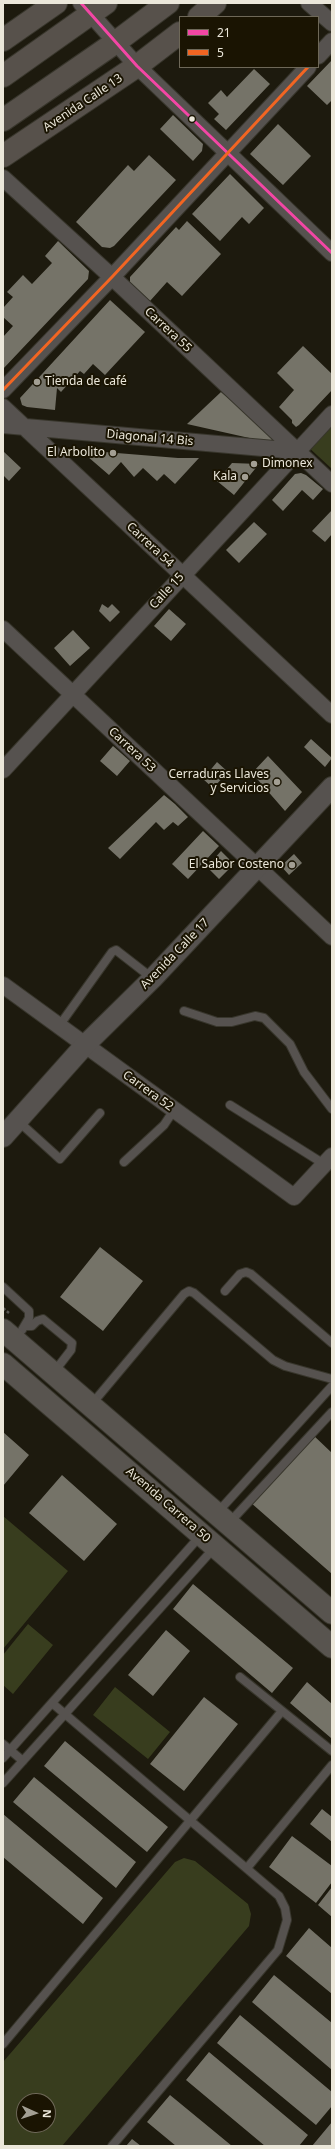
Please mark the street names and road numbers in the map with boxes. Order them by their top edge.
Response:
street label: Avenida Calle 13 [41,71,125,135]
street label: Carrera 55 [141,305,195,355]
street label: Diagonal 14 Bis [106,427,194,449]
street label: Carrera 54 [123,520,177,570]
street label: Calle 15 [147,570,187,612]
street label: Carrera 53 [105,725,159,775]
street label: Avenida Calle 17 [138,916,212,992]
street label: Carrera 52 [120,1068,176,1114]
street label: Avenida Carrera 50 [123,1464,213,1546]

